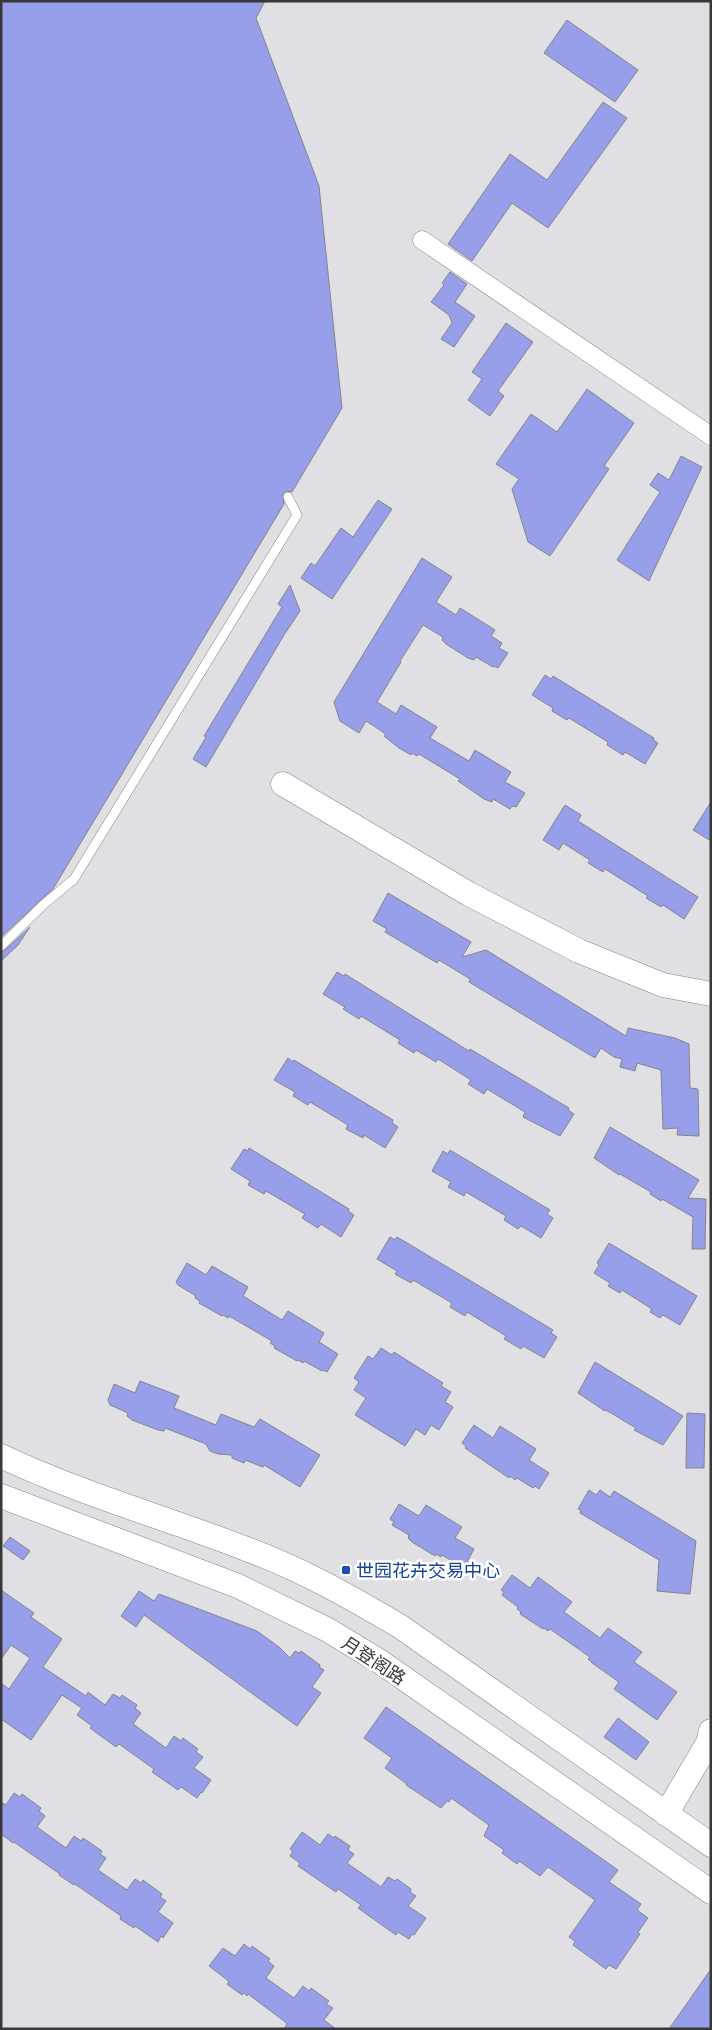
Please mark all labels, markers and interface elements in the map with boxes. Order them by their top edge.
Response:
place label: 世园花卉交易中心 [356,1558,500,1582]
marker: 世园花卉交易中心 [340,1564,352,1576]
street label: 月登阁路 [337,1630,411,1690]

